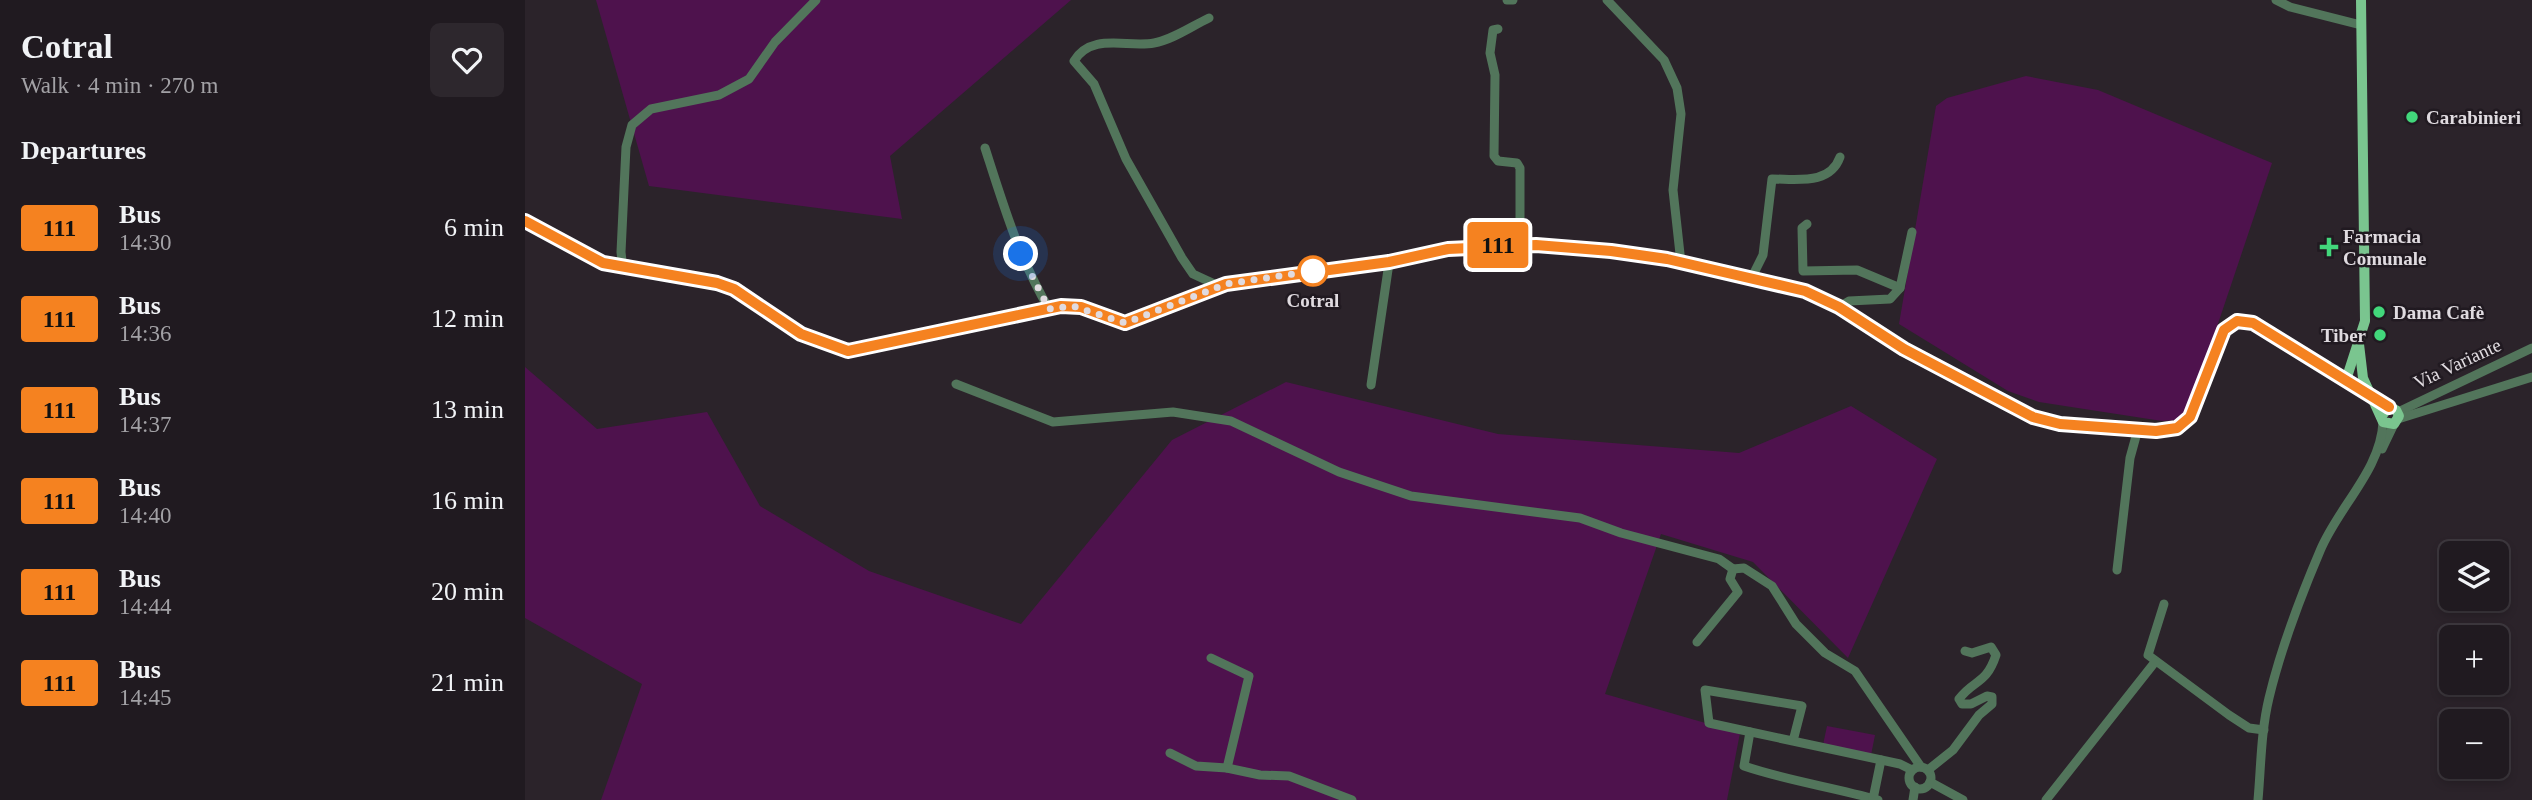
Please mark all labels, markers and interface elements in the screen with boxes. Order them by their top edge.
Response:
button: heart [430,23,504,97]
text: Cotral [21,29,113,65]
text: Walk · 4 min · 270 m [21,73,218,98]
place label: Carabinieri [2426,107,2521,128]
marker: Carabinieri [2404,109,2420,125]
text: Departures [21,136,146,165]
text: Bus [119,200,161,229]
text: 6 min [444,213,504,242]
text: 111 [43,215,76,241]
line badge: 111 [1458,222,1538,268]
place label: Farmacia Comunale [2343,226,2426,269]
text: 14:30 [119,230,171,255]
text: 111 [1481,232,1515,258]
your location [1003,236,1038,271]
marker: Farmacia Comunale [2321,239,2337,255]
marker: Cotral [1298,256,1328,286]
place label: Cotral [1287,290,1339,311]
text: Bus [119,291,161,320]
place label: Dama Cafè [2393,302,2484,323]
text: 12 min [431,304,504,333]
marker: Dama Cafè [2371,304,2387,320]
text: 111 [43,306,76,332]
text: 14:36 [119,321,171,346]
place label: Tiber [2321,325,2367,346]
marker: Tiber [2372,327,2388,343]
street label: Via Variante [2410,334,2504,393]
text: Bus [119,382,161,411]
text: 13 min [431,395,504,424]
text: 111 [43,397,76,423]
text: 14:37 [119,412,171,437]
text: Bus [119,473,161,502]
text: 16 min [431,486,504,515]
text: 111 [43,488,76,514]
text: 14:40 [119,503,171,528]
map controls [2439,541,2509,779]
button: layers [2439,541,2509,611]
text: Bus [119,564,161,593]
text: 20 min [431,577,504,606]
text: 111 [43,579,76,605]
text: 14:44 [119,594,171,619]
button: + [2439,625,2509,695]
text: Bus [119,655,161,684]
text: 21 min [431,668,504,697]
text: 111 [43,670,76,696]
text: 14:45 [119,685,171,710]
button: − [2439,709,2509,779]

